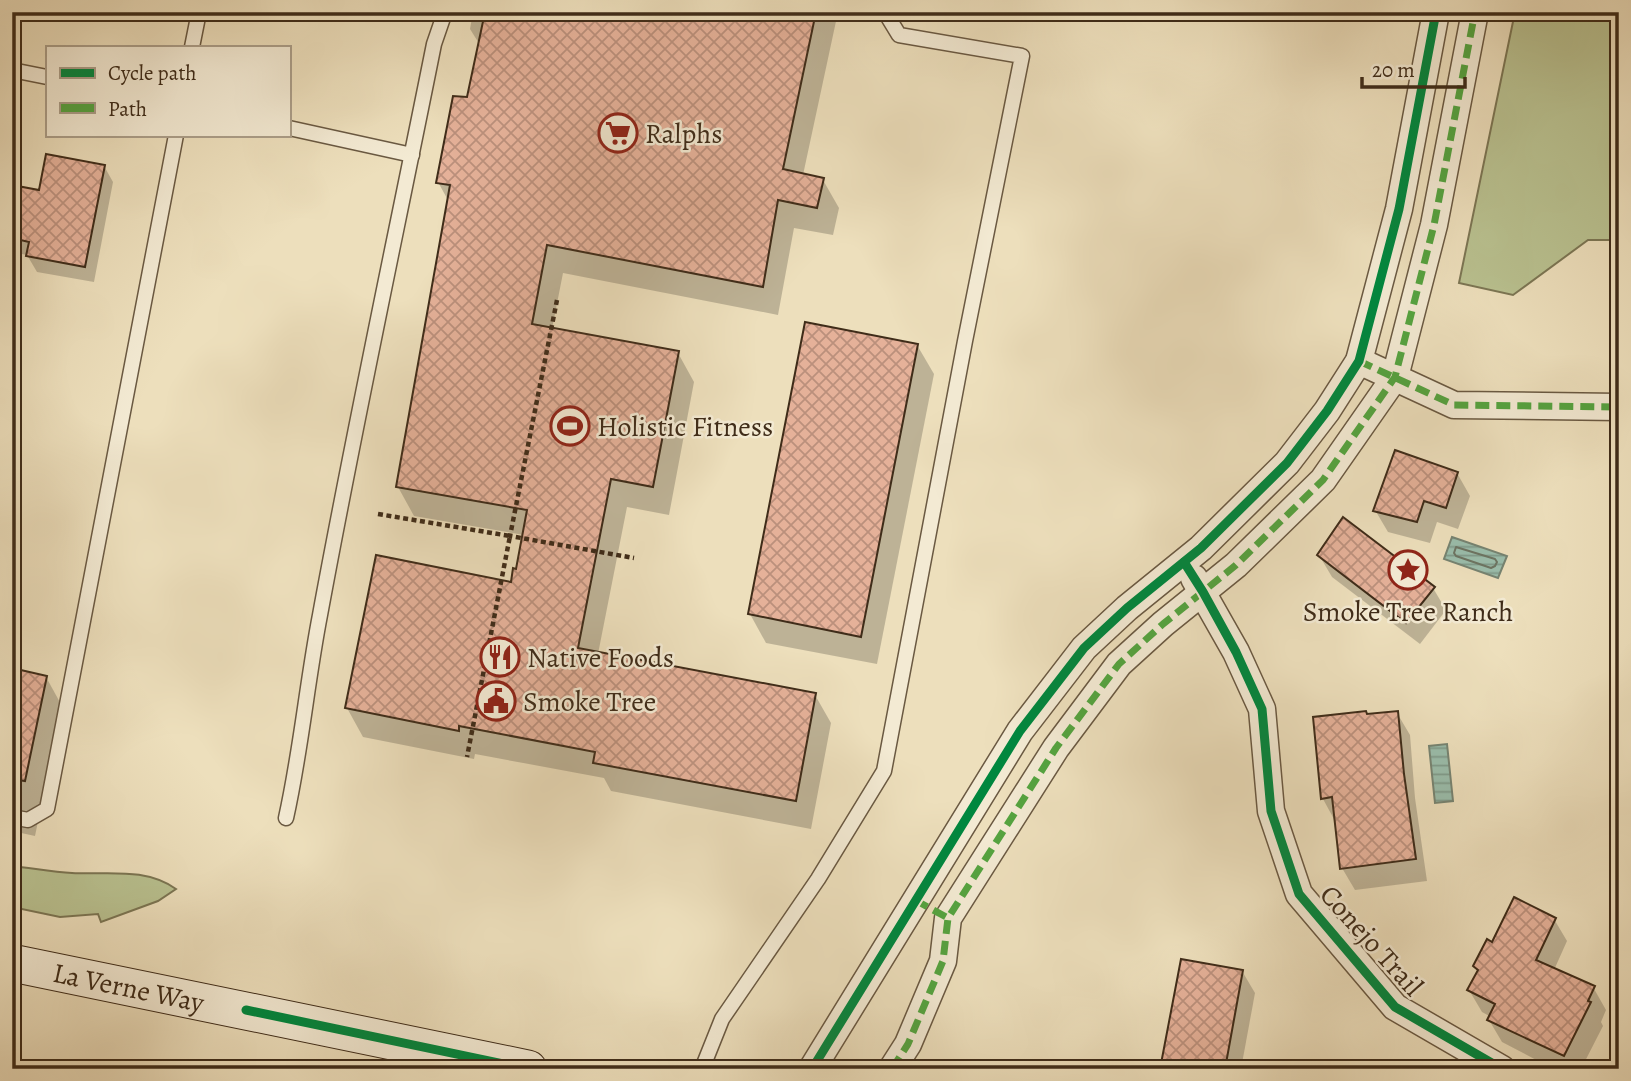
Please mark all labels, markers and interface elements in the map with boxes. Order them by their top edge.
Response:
legend [46,46,290,136]
scale bar [1362,46,1465,90]
text: 20 m [1372,56,1415,84]
text: Cycle path [108,59,197,87]
text: Path [108,95,147,123]
supermarket icon: Ralphs [597,112,639,154]
place label: Ralphs [645,115,722,153]
sports icon: Holistic Fitness [549,405,591,447]
place label: Holistic Fitness [597,408,773,446]
place icon: Smoke Tree Ranch [1387,549,1429,591]
place label: Smoke Tree Ranch [1303,593,1513,631]
restaurant icon: Native Foods [479,636,521,678]
place label: Native Foods [527,639,674,677]
public building icon: Smoke Tree [475,680,517,722]
place label: Smoke Tree [523,683,656,721]
street label: Conejo Trail [1311,877,1432,1005]
street label: La Verne Way [49,954,208,1022]

